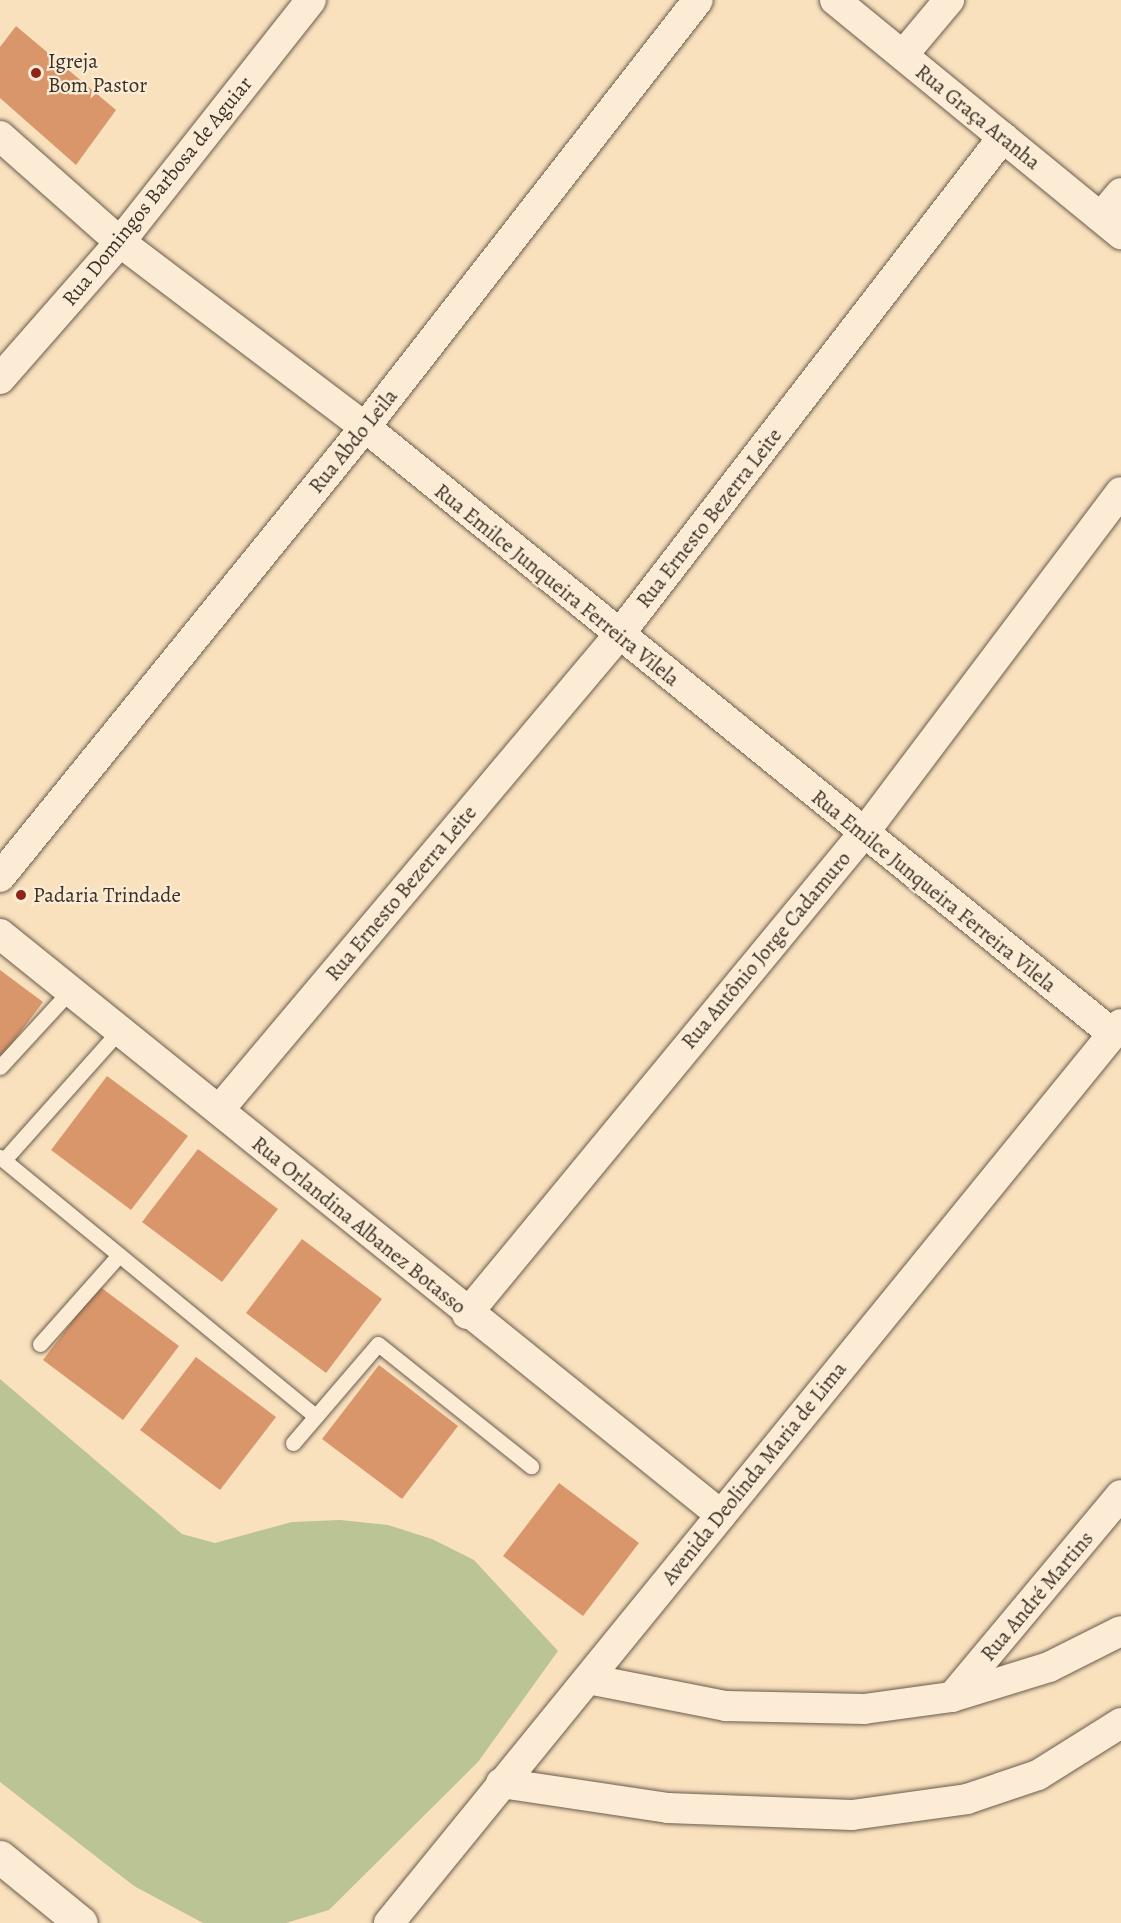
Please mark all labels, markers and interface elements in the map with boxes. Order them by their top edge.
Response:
place label: Igreja Bom Pastor [48,48,147,98]
street label: Rua Graça Aranha [910,59,1046,175]
marker: Igreja Bom Pastor [29,66,43,80]
street label: Rua Domingos Barbosa de Aguiar [57,71,257,311]
street label: Rua Abdo Leila [303,384,403,498]
street label: Rua Ernesto Bezerra Leite [631,423,787,613]
street label: Rua Emilce Junqueira Ferreira Vilela [429,478,685,692]
street label: Rua Emilce Junqueira Ferreira Vilela [806,784,1062,998]
street label: Rua Ernesto Bezerra Leite [320,800,482,986]
street label: Rua Antônio Jorge Cadamuro [676,846,856,1054]
place label: Padaria Trindade [33,882,181,908]
marker: Padaria Trindade [14,888,28,902]
street label: Rua Orlandina Albanez Botasso [247,1131,471,1319]
street label: Avenida Deolinda Maria de Lima [656,1357,852,1589]
street label: Rua André Martins [975,1526,1099,1666]

